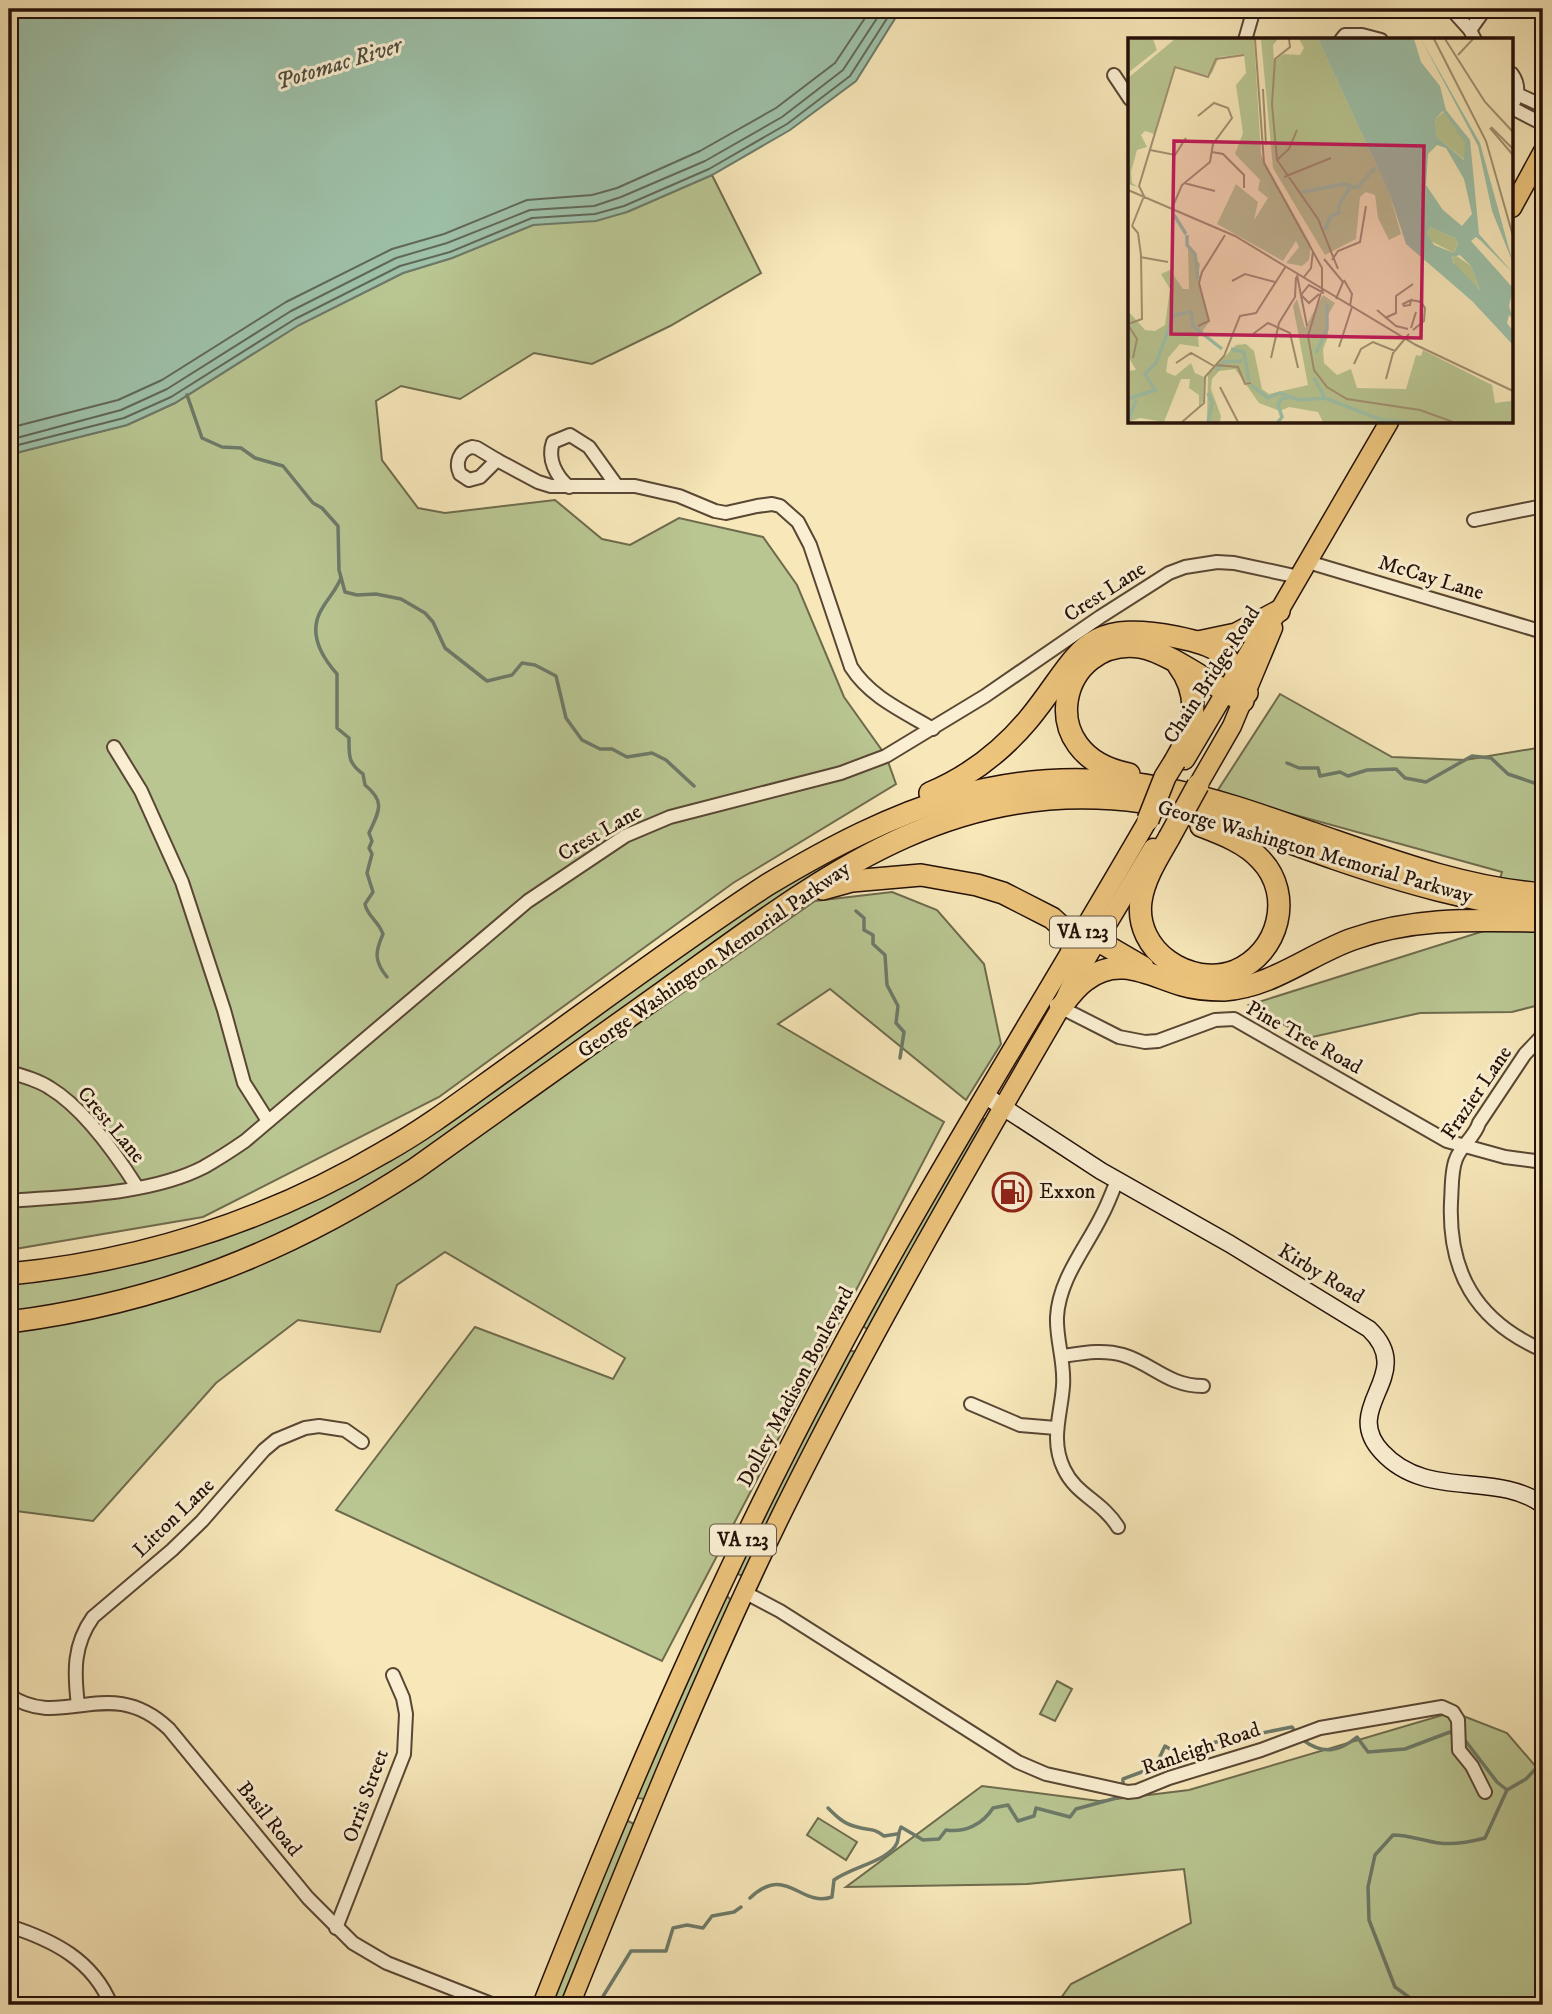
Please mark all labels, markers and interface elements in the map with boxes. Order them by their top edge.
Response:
water label: Potomac River [273,31,407,97]
inset map [1128,38,1514,424]
street label: McCay Lane [1375,550,1487,606]
street label: Crest Lane [1059,556,1151,628]
street label: Chain Bridge Road [1158,601,1266,749]
street label: George Washington Memorial Parkway [1154,795,1476,910]
street label: Crest Lane [554,799,647,867]
street label: George Washington Memorial Parkway [573,855,856,1064]
road number: VA 123 [1050,916,1116,948]
street label: Pine Tree Road [1241,995,1367,1081]
street label: Frazier Lane [1436,1041,1518,1145]
street label: Crest Lane [71,1081,151,1169]
fuel station icon: Exxon [991,1171,1033,1213]
place label: Exxon [1039,1179,1096,1205]
street label: Kirby Road [1273,1238,1369,1310]
street label: Dolley Madison Boulevard [732,1282,860,1492]
street label: Litton Lane [128,1473,220,1563]
road number: VA 123 [710,1524,776,1556]
street label: Ranleigh Road [1138,1716,1264,1781]
street label: Orris Street [337,1746,395,1846]
street label: Basil Road [231,1776,307,1862]

